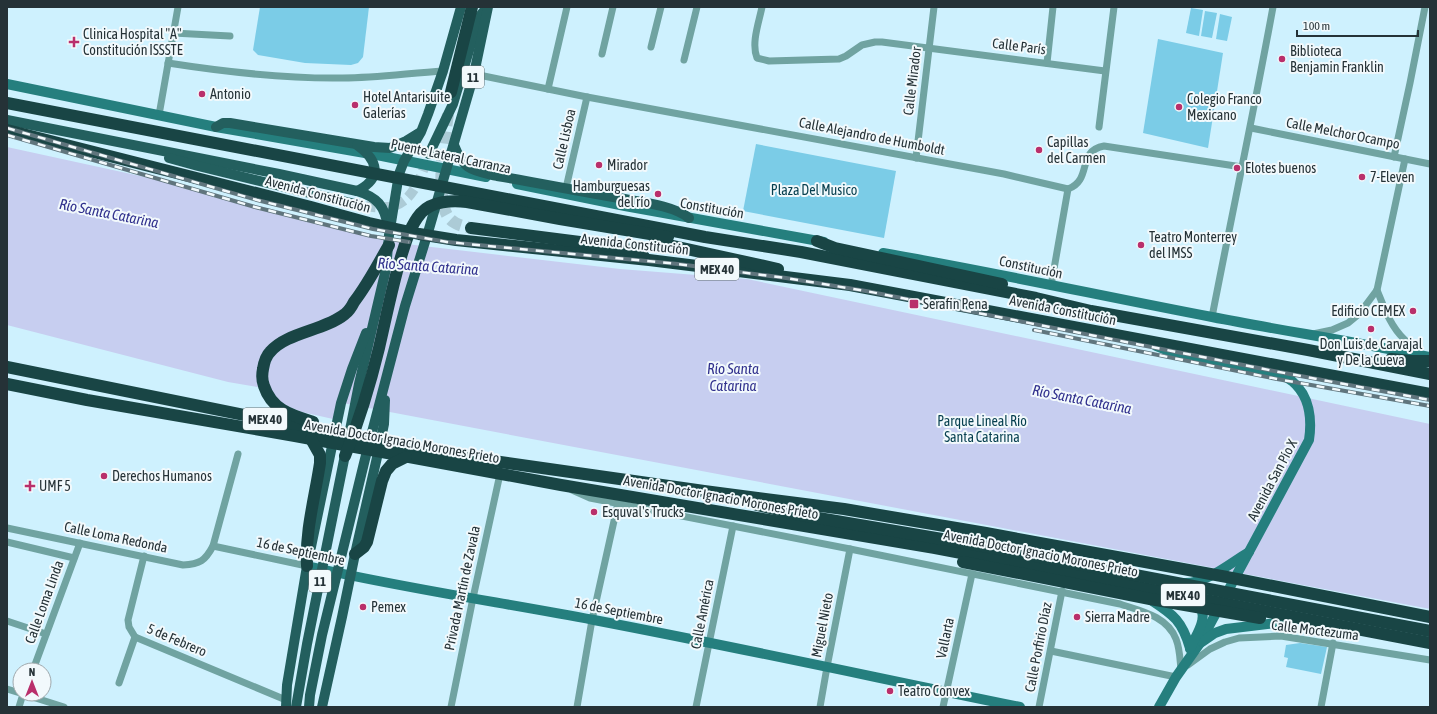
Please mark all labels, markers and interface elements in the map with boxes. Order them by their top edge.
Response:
scale bar [1297,12,1418,38]
text: 100 m [1303,19,1330,33]
place label: Clinica Hospital "A" Constitución ISSSTE [83,26,183,58]
street label: Calle París [991,35,1047,57]
marker: Clinica Hospital "A" Constitución ISSSTE [68,36,80,48]
place label: Biblioteca Benjamin Franklin [1290,43,1384,75]
street label: Calle Mirador [900,45,924,116]
marker: Biblioteca Benjamin Franklin [1277,54,1287,64]
road number: 11 [462,66,484,88]
place label: Antonio [210,86,251,102]
marker: Antonio [197,89,207,99]
place label: Hotel Antarisuite Galerías [363,89,450,121]
place label: Colegio Franco Mexicano [1187,91,1262,123]
marker: Hotel Antarisuite Galerías [350,100,360,110]
marker: Colegio Franco Mexicano [1174,102,1184,112]
street label: Calle Lisboa [549,107,579,171]
street label: Calle Alejandro de Humboldt [798,114,946,158]
street label: Calle Melchor Ocampo [1285,114,1401,152]
place label: Capillas del Carmen [1047,134,1106,166]
street label: Puente Lateral Carranza [389,135,513,177]
marker: Capillas del Carmen [1034,145,1044,155]
place label: Mirador [607,157,648,173]
marker: Mirador [594,160,604,170]
place label: Elotes buenos [1245,160,1316,176]
marker: Elotes buenos [1232,163,1242,173]
place label: 7-Eleven [1370,169,1415,185]
street label: Avenida Constitución [264,172,372,216]
marker: 7-Eleven [1357,172,1367,182]
place label: Hamburguesas del río [573,178,650,210]
park label: Plaza Del Musico [771,182,857,198]
marker: Hamburguesas del río [653,189,663,199]
water label: Río Santa Catarina [58,195,160,231]
street label: Constitución [679,195,745,221]
place label: Teatro Monterrey del IMSS [1149,229,1237,261]
street label: Avenida Constitución [580,230,690,258]
marker: Teatro Monterrey del IMSS [1136,240,1146,250]
street label: Constitución [998,252,1064,282]
water label: Río Santa Catarina [377,254,479,278]
road number: MEX 40 [695,258,739,280]
street label: Avenida Constitución [1008,292,1118,328]
place label: Serafin Pena [923,296,988,312]
marker: Serafin Pena [908,298,920,310]
place label: Edificio CEMEX [1331,303,1406,319]
marker: Edificio CEMEX [1408,306,1418,316]
marker: Don Luis de Carvajal y De la Cueva [1366,324,1376,334]
place label: Don Luis de Carvajal y De la Cueva [1320,336,1423,368]
water label: Río Santa Catarina [707,360,759,394]
water label: Río Santa Catarina [1031,381,1133,417]
road number: MEX 40 [243,408,287,430]
park label: Parque Lineal Río Santa Catarina [937,413,1027,445]
street label: Avenida Doctor Ignacio Morones Prieto [303,416,501,466]
street label: Avenida San Pío X [1244,436,1300,523]
place label: Derechos Humanos [112,468,212,484]
marker: Derechos Humanos [99,471,109,481]
street label: Avenida Doctor Ignacio Morones Prieto [622,472,820,522]
place label: UMF 5 [39,478,71,494]
marker: UMF 5 [24,480,36,492]
place label: Esquval's Trucks [602,504,684,520]
marker: Esquval's Trucks [589,507,599,517]
street label: Calle Loma Redonda [63,518,169,556]
street label: Privada Martín de Zavala [441,524,483,652]
street label: Avenida Doctor Ignacio Morones Prieto [943,526,1139,580]
street label: 16 de Septiembre [255,534,347,568]
street label: Calle Loma Linda [22,558,66,646]
road number: 11 [309,570,331,592]
street label: Calle América [687,578,717,650]
road number: MEX 40 [1161,584,1205,606]
street label: Miguel Nieto [808,591,836,659]
street label: 16 de Septiembre [573,595,665,627]
place label: Pemex [371,599,406,615]
street label: Calle Porfirio Díaz [1021,601,1055,693]
marker: Pemex [358,602,368,612]
place label: Sierra Madre [1085,609,1150,625]
marker: Sierra Madre [1072,612,1082,622]
street label: Vallarta [933,616,957,660]
street label: Calle Moctezuma [1270,617,1360,643]
street label: 5 de Febrero [145,620,209,660]
north arrow [12,662,52,702]
text: N [29,666,35,678]
place label: Teatro Convex [898,683,970,699]
marker: Teatro Convex [885,686,895,696]

